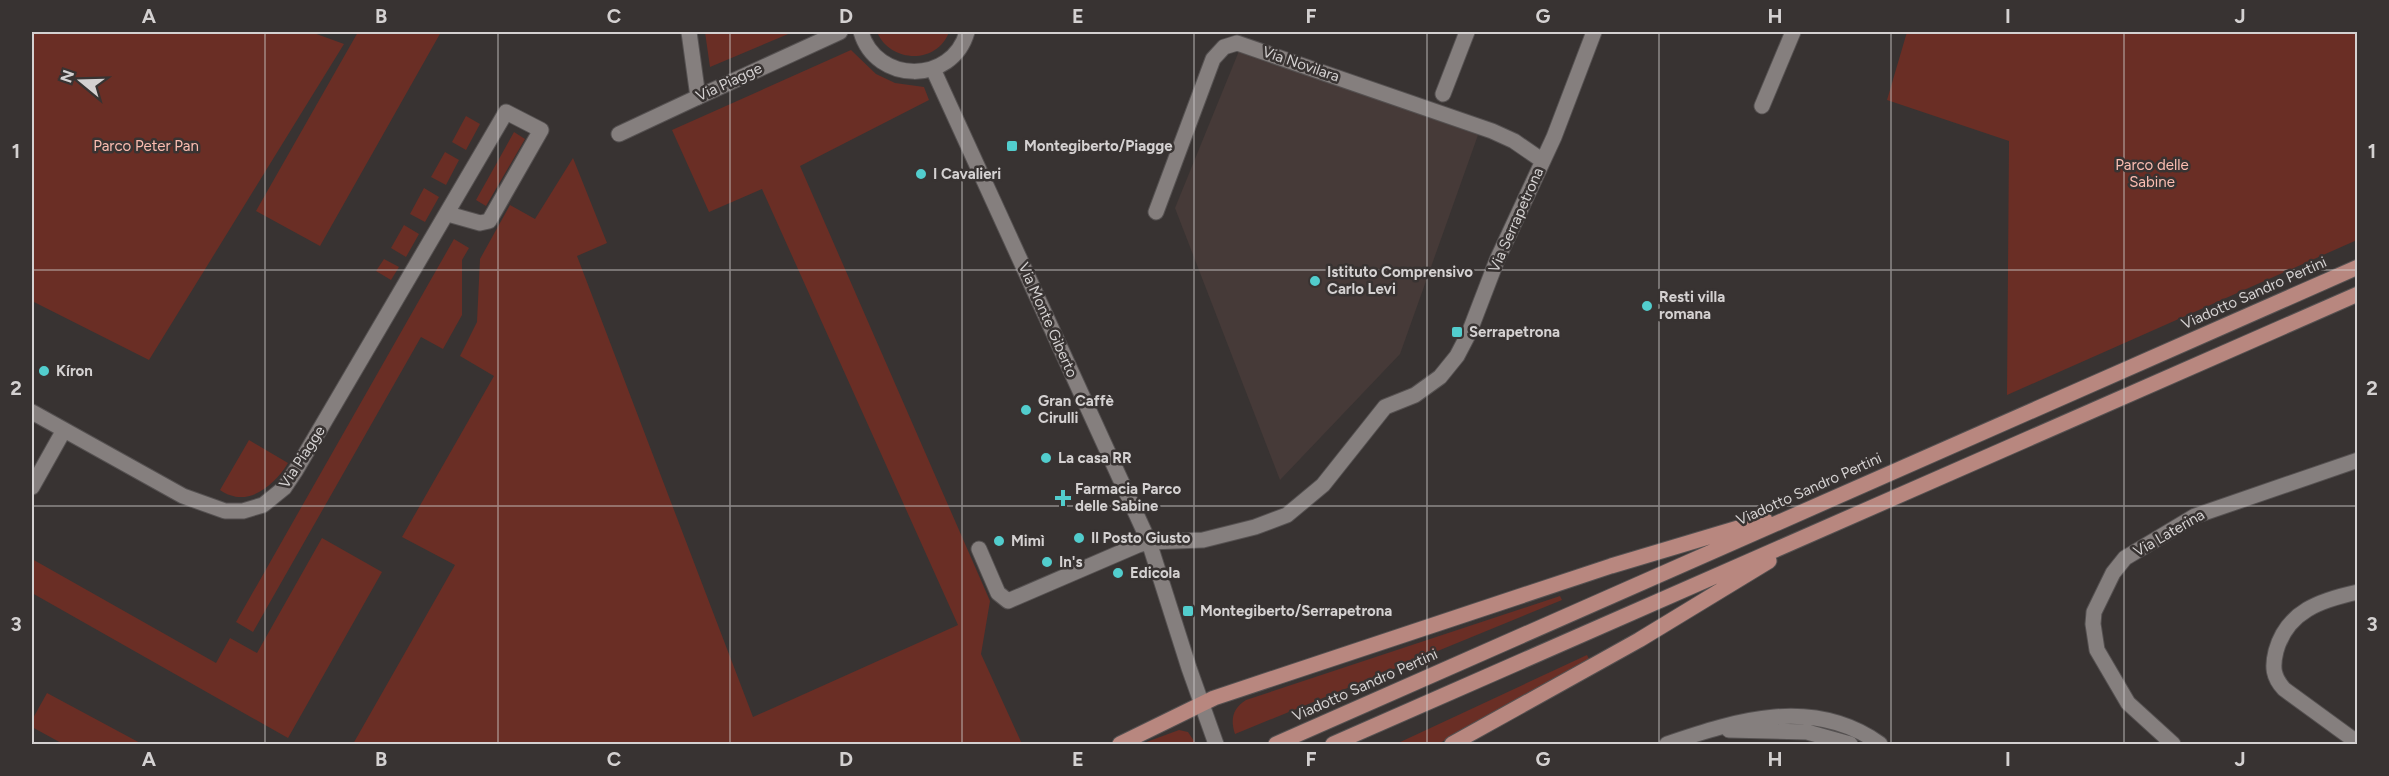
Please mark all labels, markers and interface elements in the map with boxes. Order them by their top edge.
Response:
text: A [142,4,157,28]
text: B [375,4,387,28]
text: C [607,4,621,28]
text: D [839,4,853,28]
text: E [1072,4,1084,28]
text: F [1305,4,1317,28]
text: G [1536,4,1551,28]
text: H [1768,4,1783,28]
text: I [2005,4,2011,28]
text: J [2234,4,2246,28]
street label: Via Novilara [1260,42,1342,86]
north arrow [51,51,111,111]
street label: Via Piagge [693,59,765,105]
text: N [56,67,78,85]
park label: Parco Peter Pan [93,137,199,155]
place label: Montegiberto/Piagge [1024,137,1173,155]
text: 1 [12,139,20,163]
marker: Montegiberto/Piagge [1005,139,1019,153]
text: 1 [2368,139,2376,163]
park label: Parco delle Sabine [2115,156,2189,191]
place label: I Cavalieri [933,165,1001,183]
street label: Via Serrapetrona [1485,165,1547,275]
marker: I Cavalieri [914,167,928,181]
street label: Viadotto Sandro Pertini [2179,253,2329,333]
street label: Via Monte Giberto [1015,260,1082,380]
place label: Istituto Comprensivo Carlo Levi [1327,263,1473,298]
marker: Istituto Comprensivo Carlo Levi [1308,274,1322,288]
place label: Resti villa romana [1659,288,1725,323]
marker: Resti villa romana [1640,299,1654,313]
place label: Serrapetrona [1469,323,1560,341]
marker: Serrapetrona [1450,325,1464,339]
place label: Kíron [56,362,93,380]
marker: Kíron [37,364,51,378]
text: 2 [10,376,22,400]
text: 2 [2366,376,2378,400]
place label: Gran Caffè Cirulli [1038,392,1114,427]
marker: Gran Caffè Cirulli [1019,403,1033,417]
street label: Via Piagge [275,422,329,492]
place label: La casa RR [1058,449,1132,467]
street label: Viadotto Sandro Pertini [1734,449,1884,529]
marker: La casa RR [1039,451,1053,465]
place label: Farmacia Parco delle Sabine [1075,480,1181,515]
marker: Farmacia Parco delle Sabine [1056,491,1070,505]
street label: Via Laterina [2130,505,2208,561]
place label: Il Posto Giusto [1091,529,1191,547]
marker: Il Posto Giusto [1072,531,1086,545]
place label: Mimì [1011,532,1045,550]
marker: Mimì [992,534,1006,548]
place label: In's [1059,553,1083,571]
marker: In's [1040,555,1054,569]
place label: Edicola [1130,564,1180,582]
marker: Edicola [1111,566,1125,580]
place label: Montegiberto/Serrapetrona [1200,602,1392,620]
marker: Montegiberto/Serrapetrona [1181,604,1195,618]
text: 3 [10,612,22,636]
text: 3 [2366,612,2378,636]
street label: Viadotto Sandro Pertini [1290,645,1440,725]
text: A [142,747,157,771]
text: B [375,747,387,771]
text: C [607,747,621,771]
text: D [839,747,853,771]
text: E [1072,747,1084,771]
text: F [1305,747,1317,771]
text: G [1536,747,1551,771]
text: H [1768,747,1783,771]
text: I [2005,747,2011,771]
text: J [2234,747,2246,771]

